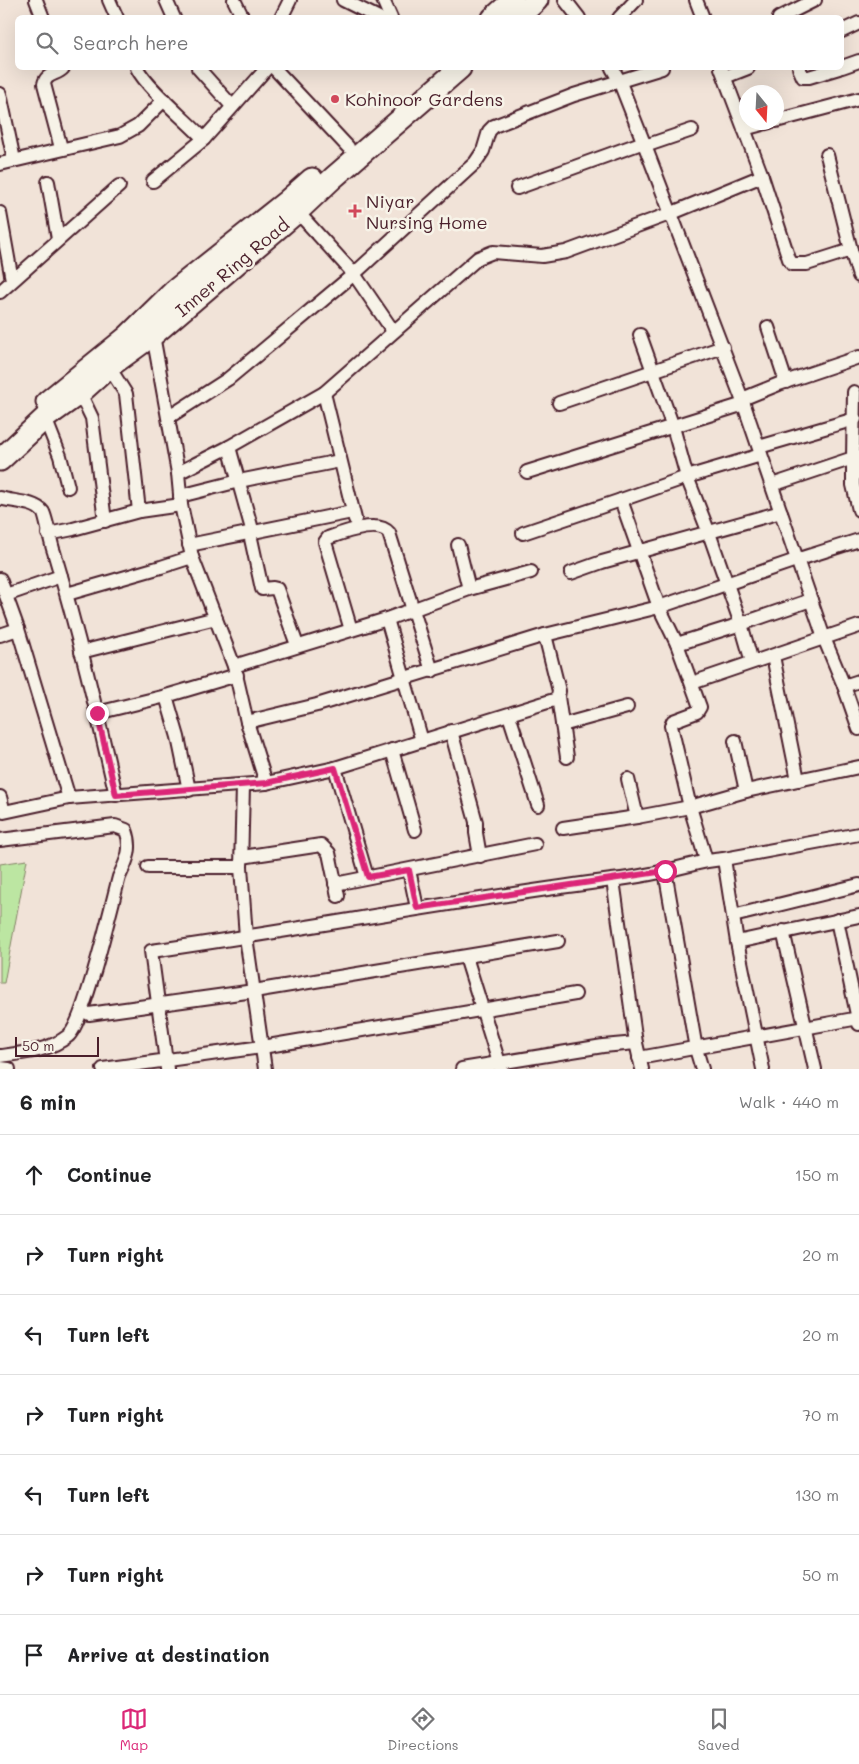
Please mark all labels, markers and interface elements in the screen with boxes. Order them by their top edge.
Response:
search box [15,15,844,70]
icon: search [33,29,61,57]
text: Search here [73,30,189,55]
north arrow [739,85,784,130]
place label: Kohinoor Gardens [345,87,503,111]
marker: Kohinoor Gardens [329,93,341,105]
place label: Niyar Nursing Home [366,189,488,234]
marker: Niyar Nursing Home [348,204,362,218]
street label: Inner Ring Road [170,212,294,322]
route end [86,702,109,725]
route start [654,860,677,883]
scale bar [15,1034,99,1057]
text: 50 m [22,1036,54,1055]
text: 6 min [20,1088,76,1115]
text: Walk · 440 m [739,1091,839,1112]
icon: ahead [20,1161,48,1189]
text: Continue [67,1162,152,1187]
text: 150 m [795,1164,839,1185]
icon: right [20,1241,48,1269]
text: Turn right [67,1242,164,1267]
text: 20 m [802,1244,839,1265]
icon: left [20,1321,48,1349]
text: Turn left [67,1322,150,1347]
text: 20 m [802,1324,839,1345]
icon: right [20,1401,48,1429]
text: Turn right [67,1402,164,1427]
text: 70 m [802,1404,839,1425]
icon: left [20,1481,48,1509]
text: Turn left [67,1482,150,1507]
text: 130 m [795,1484,839,1505]
icon: right [20,1561,48,1589]
text: Turn right [67,1562,164,1587]
text: 50 m [802,1564,839,1585]
icon: arrive [20,1641,48,1669]
text: Arrive at destination [67,1642,270,1667]
tab: Map [120,1705,148,1754]
tab: Directions [387,1705,459,1754]
tab: Saved [698,1705,739,1754]

